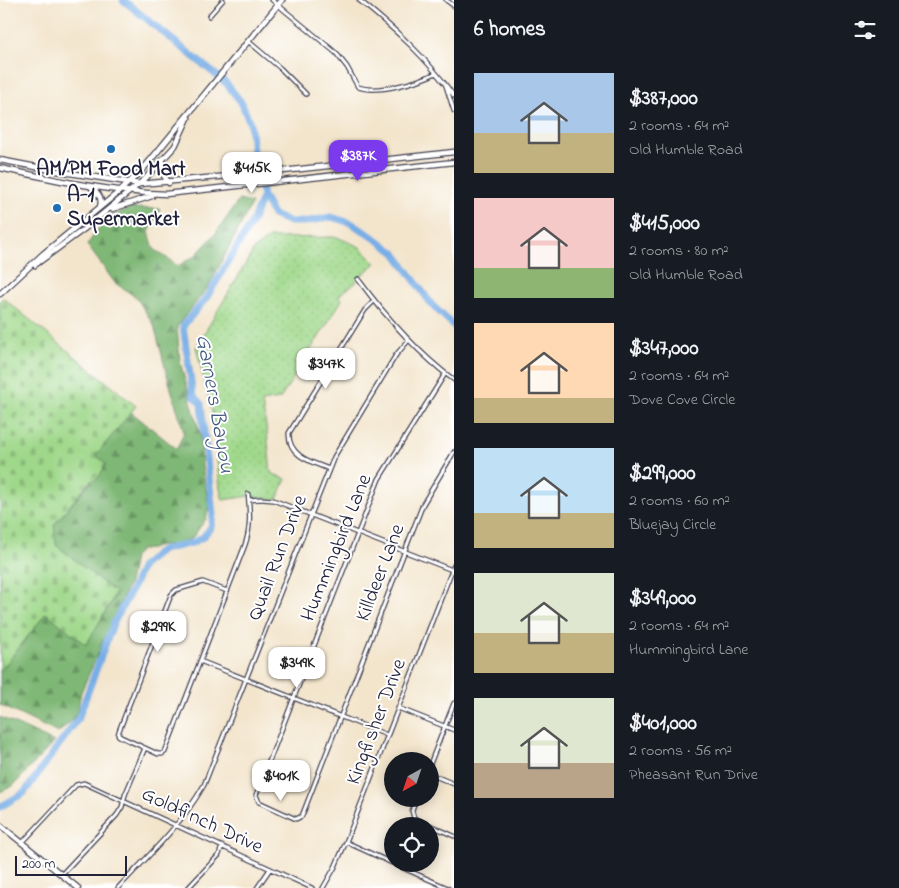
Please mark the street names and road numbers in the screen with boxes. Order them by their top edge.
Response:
street label: Hummingbird Lane [294,469,382,627]
street label: Quail Run Drive [240,490,316,625]
street label: Killdeer Lane [349,519,414,626]
street label: Kingfisher Drive [339,654,417,790]
street label: Goldfinch Drive [136,780,268,863]

